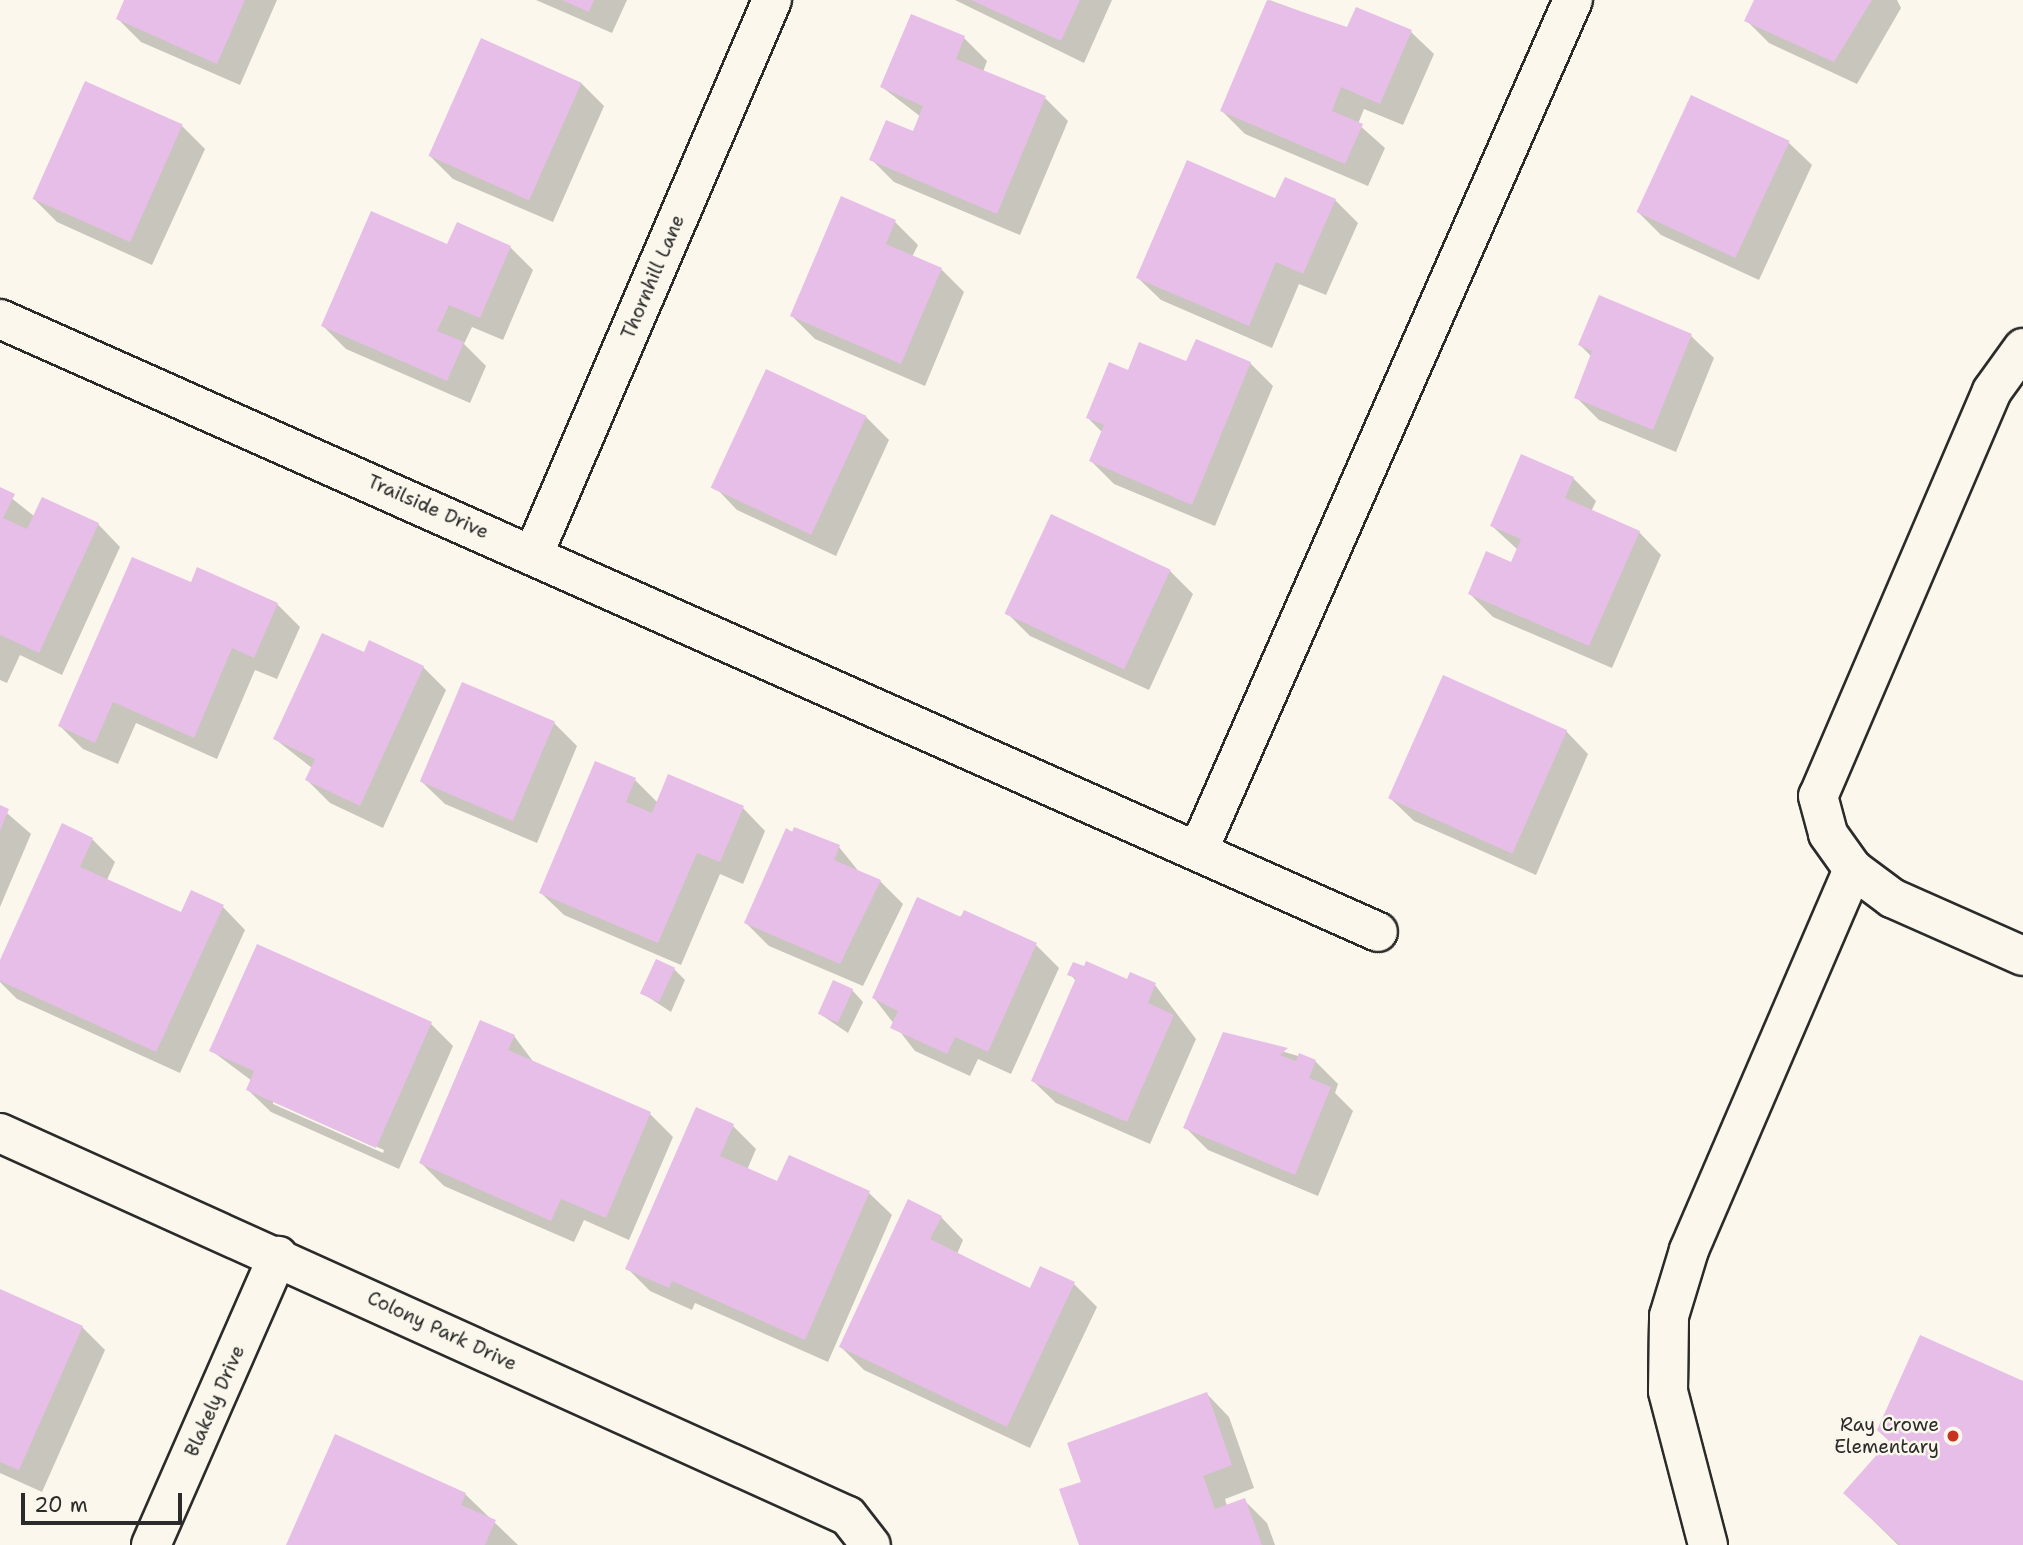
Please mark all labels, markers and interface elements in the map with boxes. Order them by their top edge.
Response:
street label: Thornhill Lane [617,211,689,343]
street label: Trailside Drive [364,470,492,544]
street label: Colony Park Drive [364,1286,520,1376]
street label: Blakely Drive [180,1342,250,1460]
place label: Ray Crowe Elementary [1834,1414,1939,1458]
marker: Ray Crowe Elementary [1945,1428,1961,1444]
scale bar [24,1478,186,1522]
text: 20 m [34,1491,88,1519]

